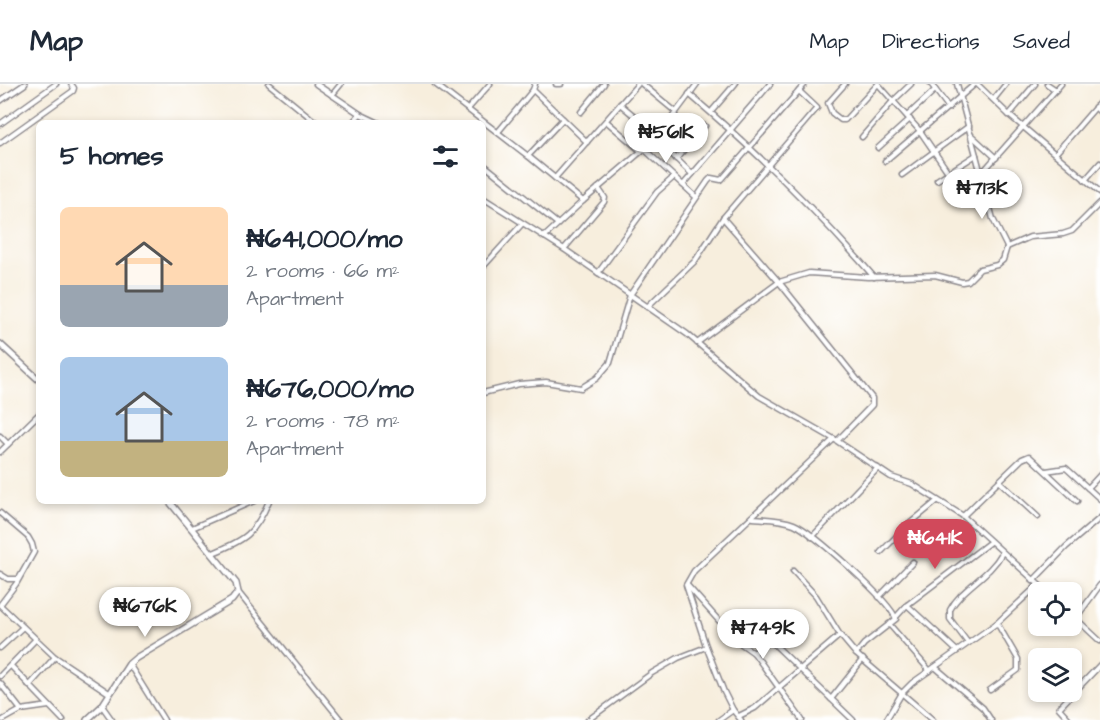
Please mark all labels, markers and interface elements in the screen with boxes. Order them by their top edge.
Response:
text: Map [30,22,83,61]
text: Map [809,27,849,56]
text: Directions [882,27,980,56]
text: Saved [1013,27,1070,56]
pin: ₦561K [624,113,708,164]
text: ₦561K [638,118,694,146]
text: 5 homes [60,138,164,174]
icon: filters [429,140,462,173]
pin: ₦713K [940,169,1024,220]
text: ₦713K [956,174,1008,202]
text: ₦641,000/mo [246,221,403,257]
icon: home [108,231,180,303]
text: 2 rooms · 66 m² [246,257,400,285]
text: Apartment [246,285,344,313]
text: ₦676,000/mo [246,371,414,407]
icon: home [108,381,180,453]
text: 2 rooms · 78 m² [246,407,400,435]
text: Apartment [246,435,344,463]
pin: ₦641K [893,519,977,570]
text: ₦641K [907,524,963,552]
map controls [1028,582,1082,702]
button: locate [1028,582,1082,636]
pin: ₦676K [103,587,187,638]
text: ₦676K [113,592,177,620]
pin: ₦749K [721,609,805,660]
text: ₦749K [731,614,795,642]
button: layers [1028,648,1082,702]

